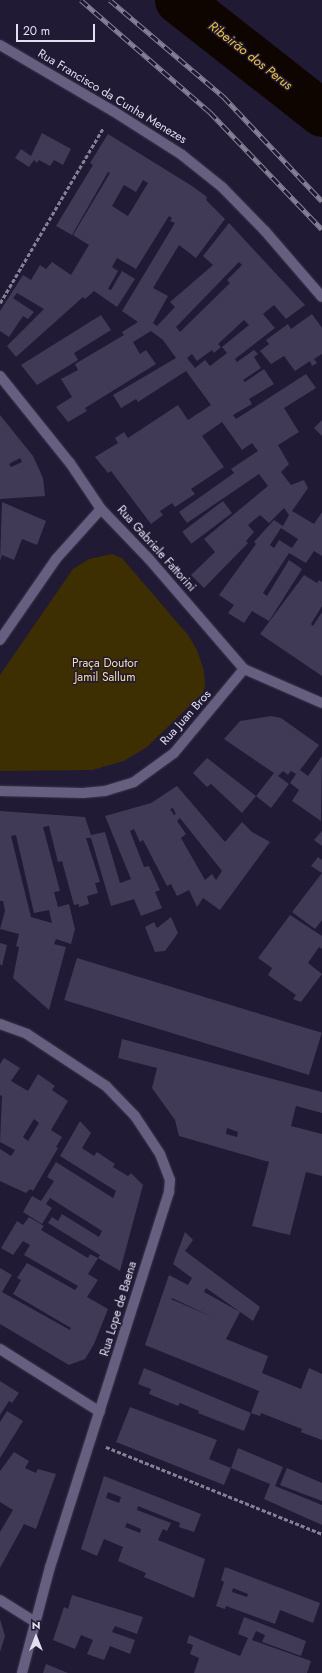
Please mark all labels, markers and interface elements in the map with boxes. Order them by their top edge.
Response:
scale bar [18,16,97,42]
water label: Ribeirão dos Perus [205,19,295,93]
text: 20 m [23,22,50,40]
street label: Rua Francisco da Cunha Menezes [35,47,189,147]
street label: Rua Gabriele Fattorini [114,503,198,595]
park label: Praça Doutor Jamil Sallum [72,657,138,685]
street label: Rua Juan Bros [157,687,215,749]
street label: Rua Lope de Baena [98,1260,140,1358]
north arrow [16,1617,56,1657]
text: N [32,1617,40,1633]

